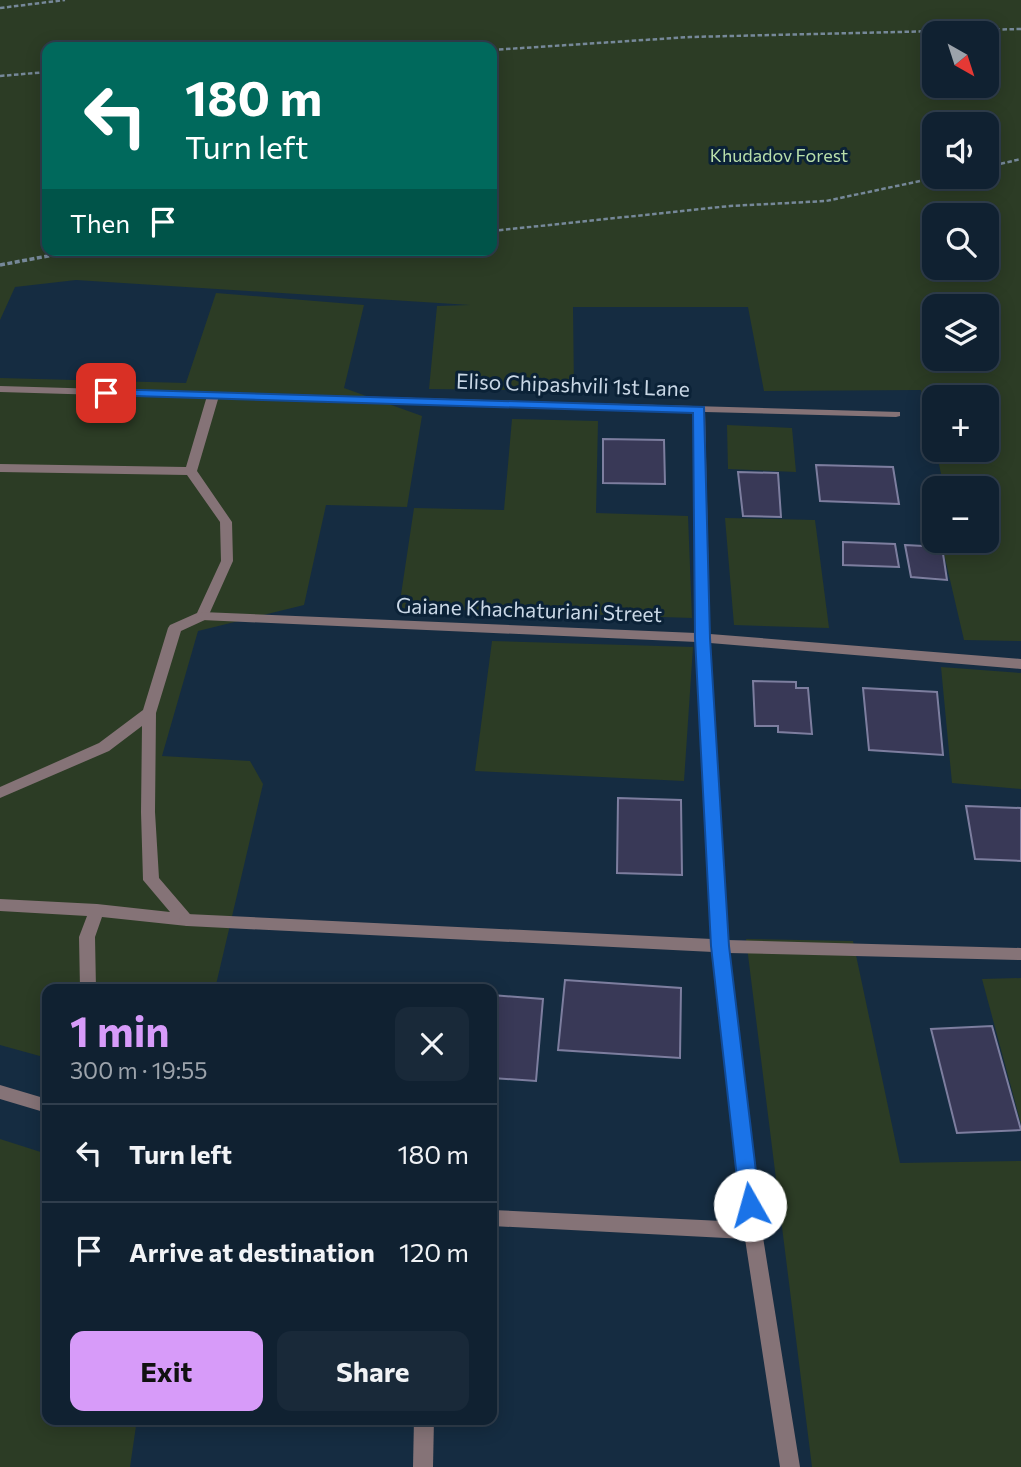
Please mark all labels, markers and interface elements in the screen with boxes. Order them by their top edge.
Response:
north arrow [922,21,999,98]
map controls [922,21,999,553]
text: 180 m [185,66,322,126]
icon: left [70,70,161,161]
button: sound [922,112,999,189]
text: Turn left [185,126,309,166]
park label: Khudadov Forest [710,144,848,166]
icon: arrive [144,203,182,241]
button: search [922,203,999,280]
text: Then [70,207,130,238]
button: layers [922,294,999,371]
pin [76,363,136,423]
street label: Eliso Chipashvili 1st Lane [456,367,690,401]
icon: arrive [87,374,125,412]
button: + [922,385,999,462]
button: − [922,476,999,553]
street label: Gaiane Khachaturiani Street [395,592,663,626]
text: 1 min [70,1004,170,1056]
button: close [395,1007,469,1081]
text: 300 m · 19:55 [70,1056,208,1084]
icon: left [70,1134,108,1172]
text: Turn left [129,1138,232,1169]
text: 180 m [397,1138,469,1169]
position arrow [713,1168,787,1242]
icon: arrive [70,1232,108,1270]
text: Arrive at destination [129,1236,375,1267]
text: 120 m [399,1236,469,1267]
button: Exit [70,1331,263,1411]
button: Share [277,1331,469,1411]

